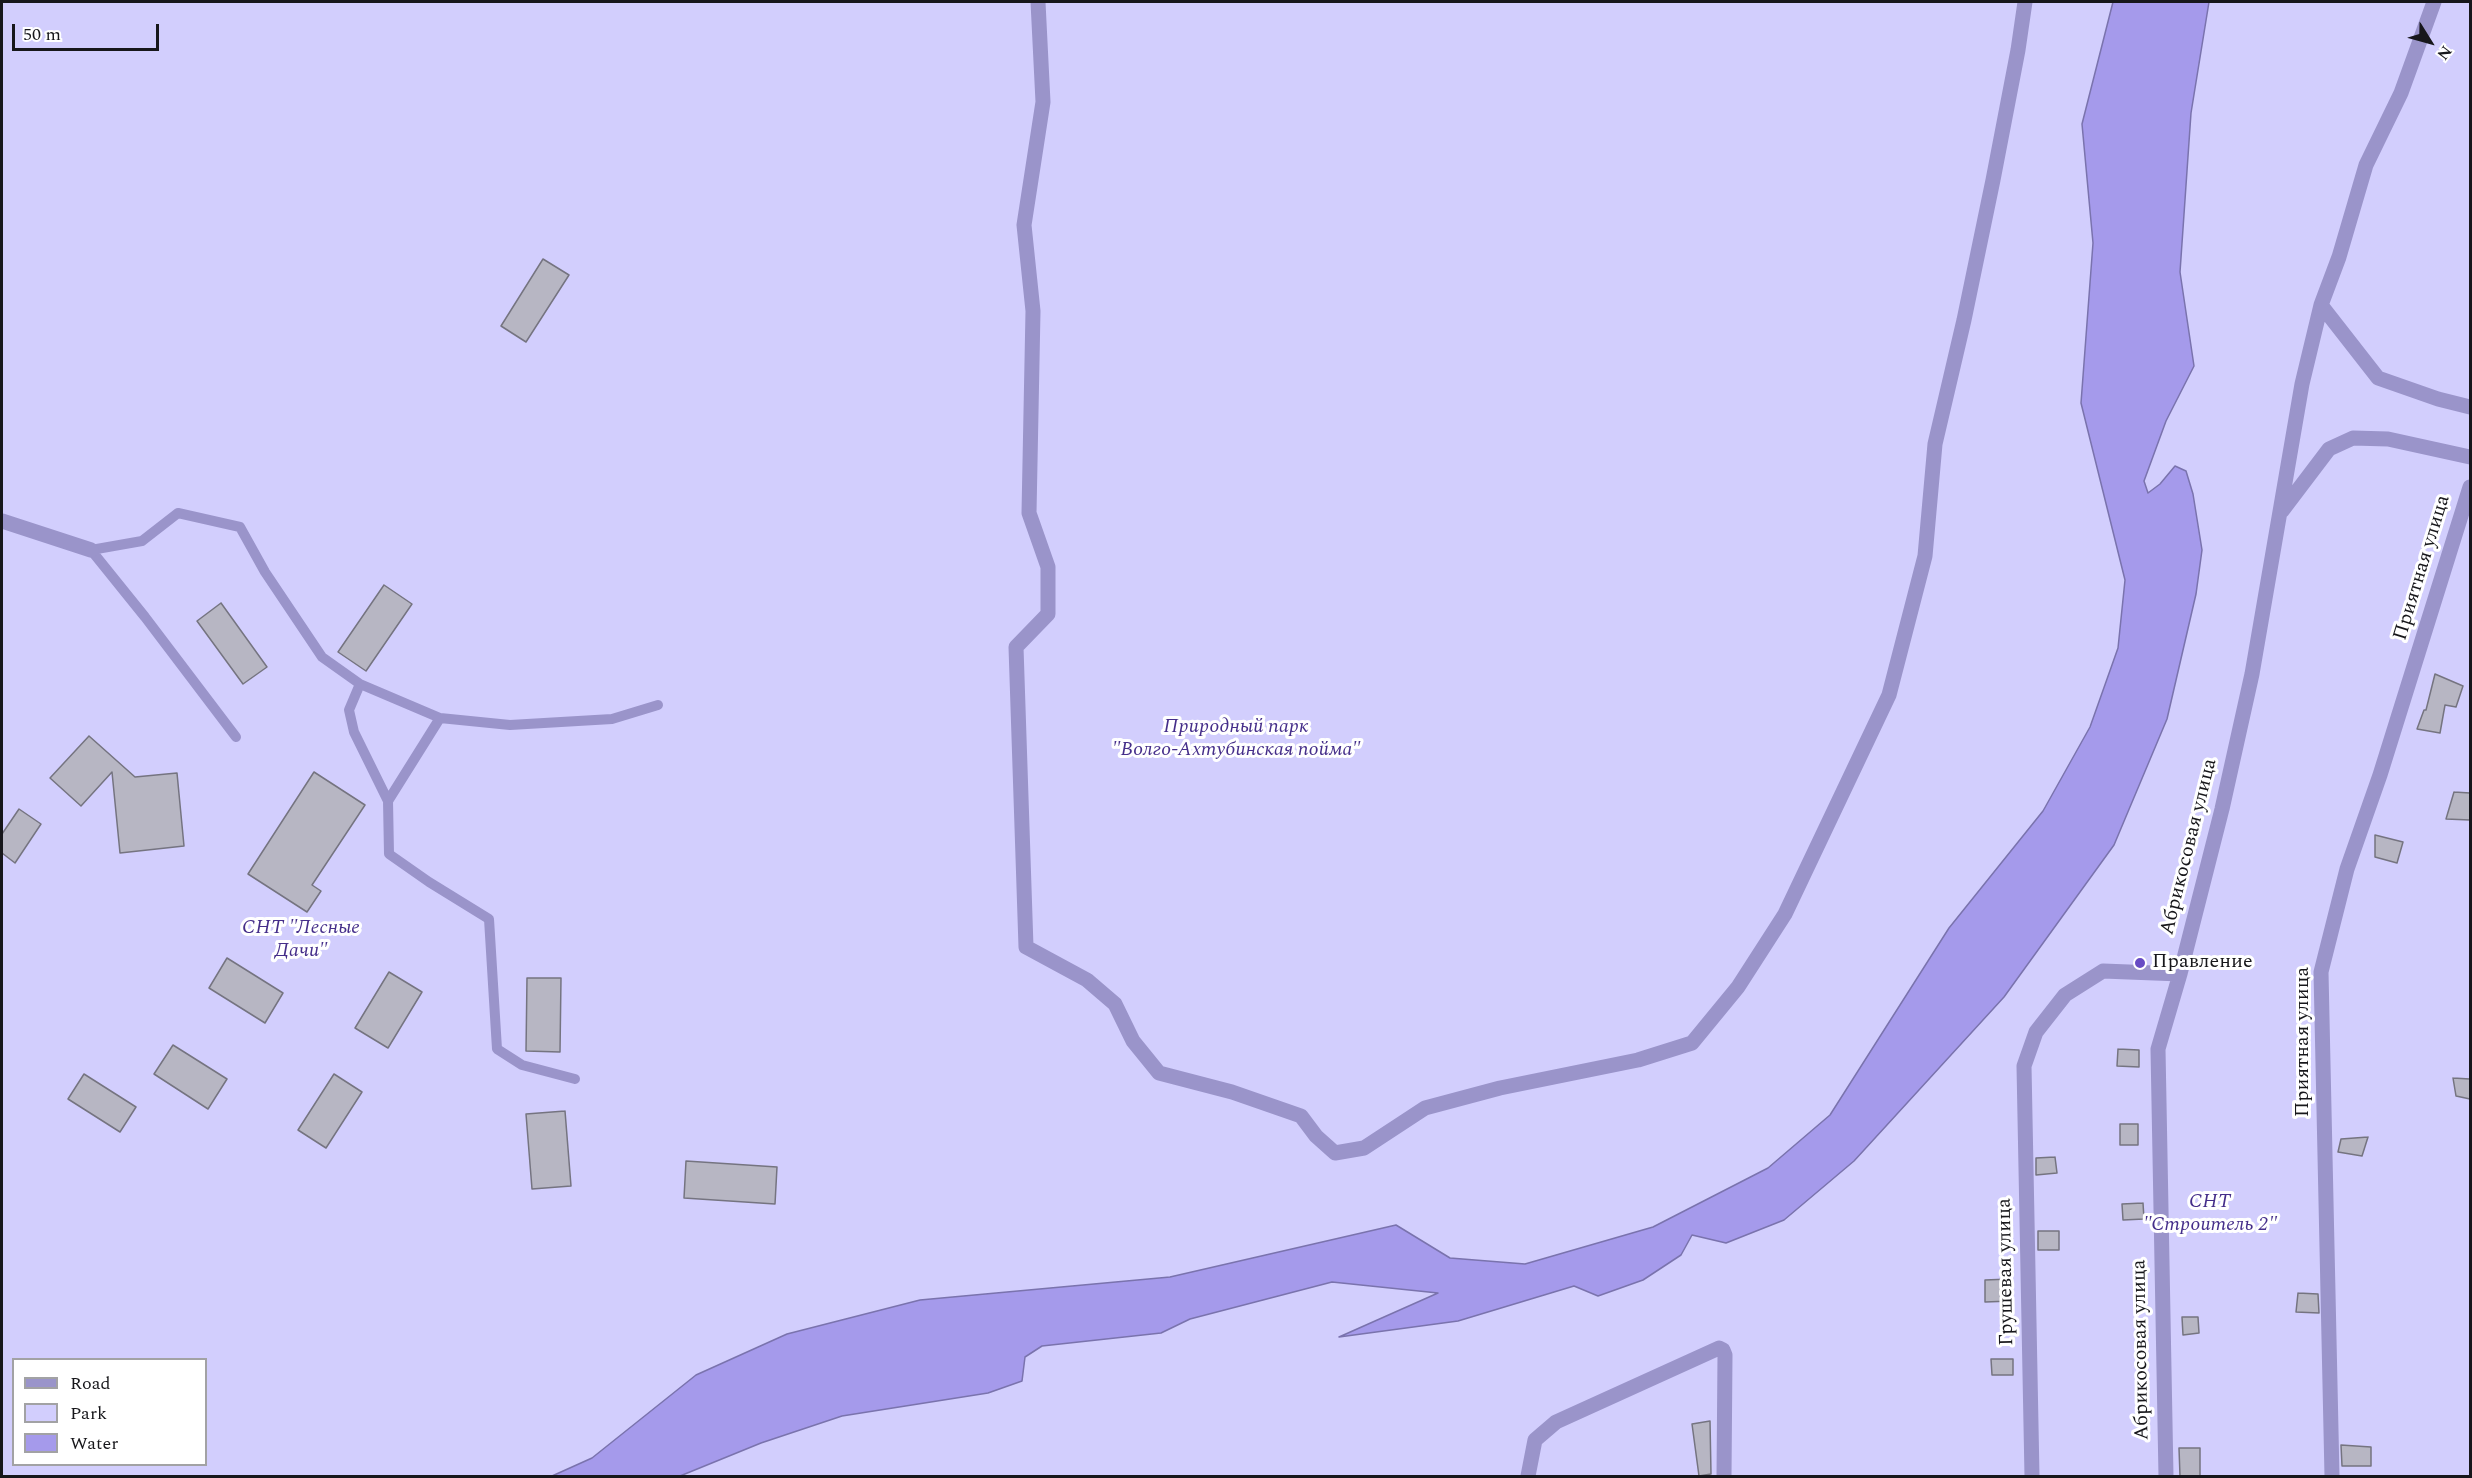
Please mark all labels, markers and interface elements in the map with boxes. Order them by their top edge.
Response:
scale bar [15,12,162,50]
north arrow [2400,12,2460,72]
text: 50 m [23,21,61,48]
text: N [2431,40,2458,65]
street label: Приятная улица [2389,492,2457,644]
park label: Природный парк "Волго-Ахтубинская пойма" [1111,716,1361,763]
street label: Абрикосовая улица [2156,756,2224,938]
park label: СНТ "Лесные Дачи" [242,917,360,964]
place label: Правление [2152,951,2253,975]
marker: Правление [2133,956,2147,970]
street label: Приятная улица [2292,967,2316,1117]
park label: СНТ "Строитель 2" [2143,1191,2277,1238]
street label: Грушевая улица [1994,1198,2020,1346]
street label: Абрикосовая улица [2128,1259,2156,1441]
legend [12,1358,207,1466]
text: Road [70,1370,111,1397]
text: Park [70,1400,107,1427]
text: Water [70,1430,118,1457]

